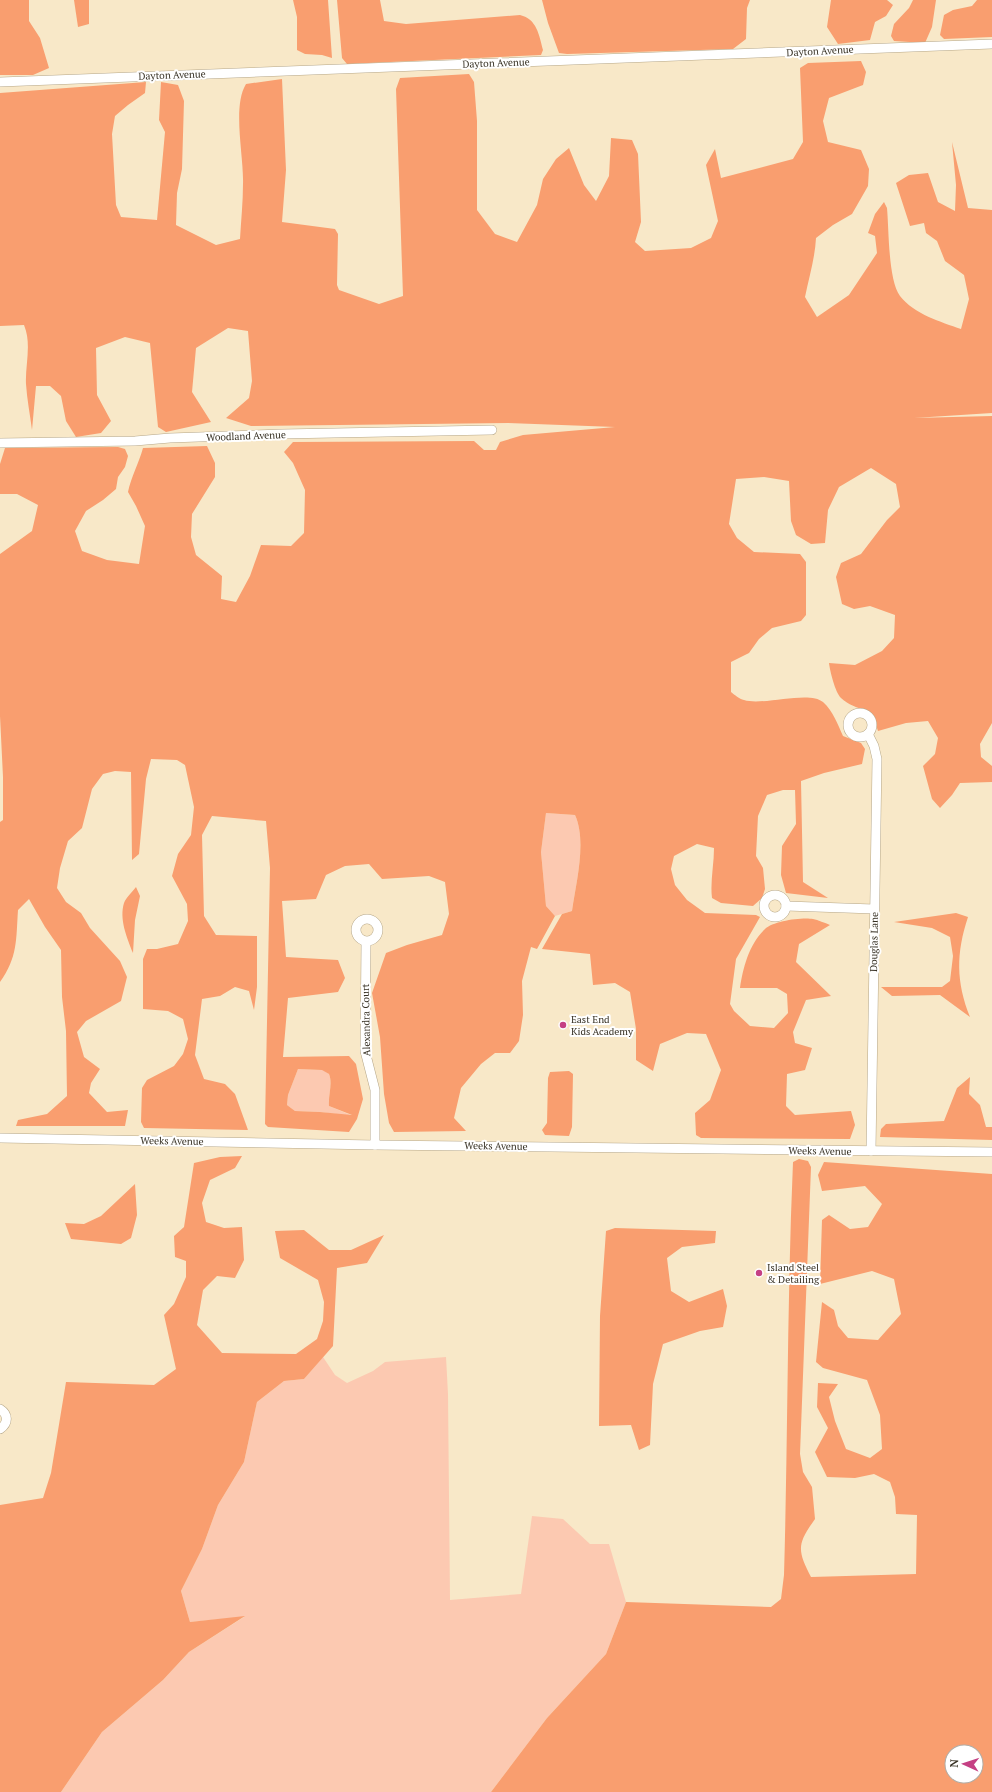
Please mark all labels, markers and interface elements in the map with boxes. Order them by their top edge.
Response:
street label: Dayton Avenue [786,43,854,59]
street label: Dayton Avenue [462,55,530,71]
street label: Dayton Avenue [138,67,206,83]
street label: Woodland Avenue [206,428,286,444]
street label: Douglas Lane [867,912,881,972]
street label: Alexandra Court [359,983,373,1056]
place label: East End Kids Academy [571,1013,634,1038]
marker: East End Kids Academy [558,1020,568,1030]
street label: Weeks Avenue [140,1134,204,1148]
street label: Weeks Avenue [464,1139,528,1153]
street label: Weeks Avenue [788,1144,852,1158]
place label: Island Steel & Detailing [767,1261,820,1286]
marker: Island Steel & Detailing [754,1268,764,1278]
north arrow [944,1744,984,1784]
text: N [947,1758,961,1768]

